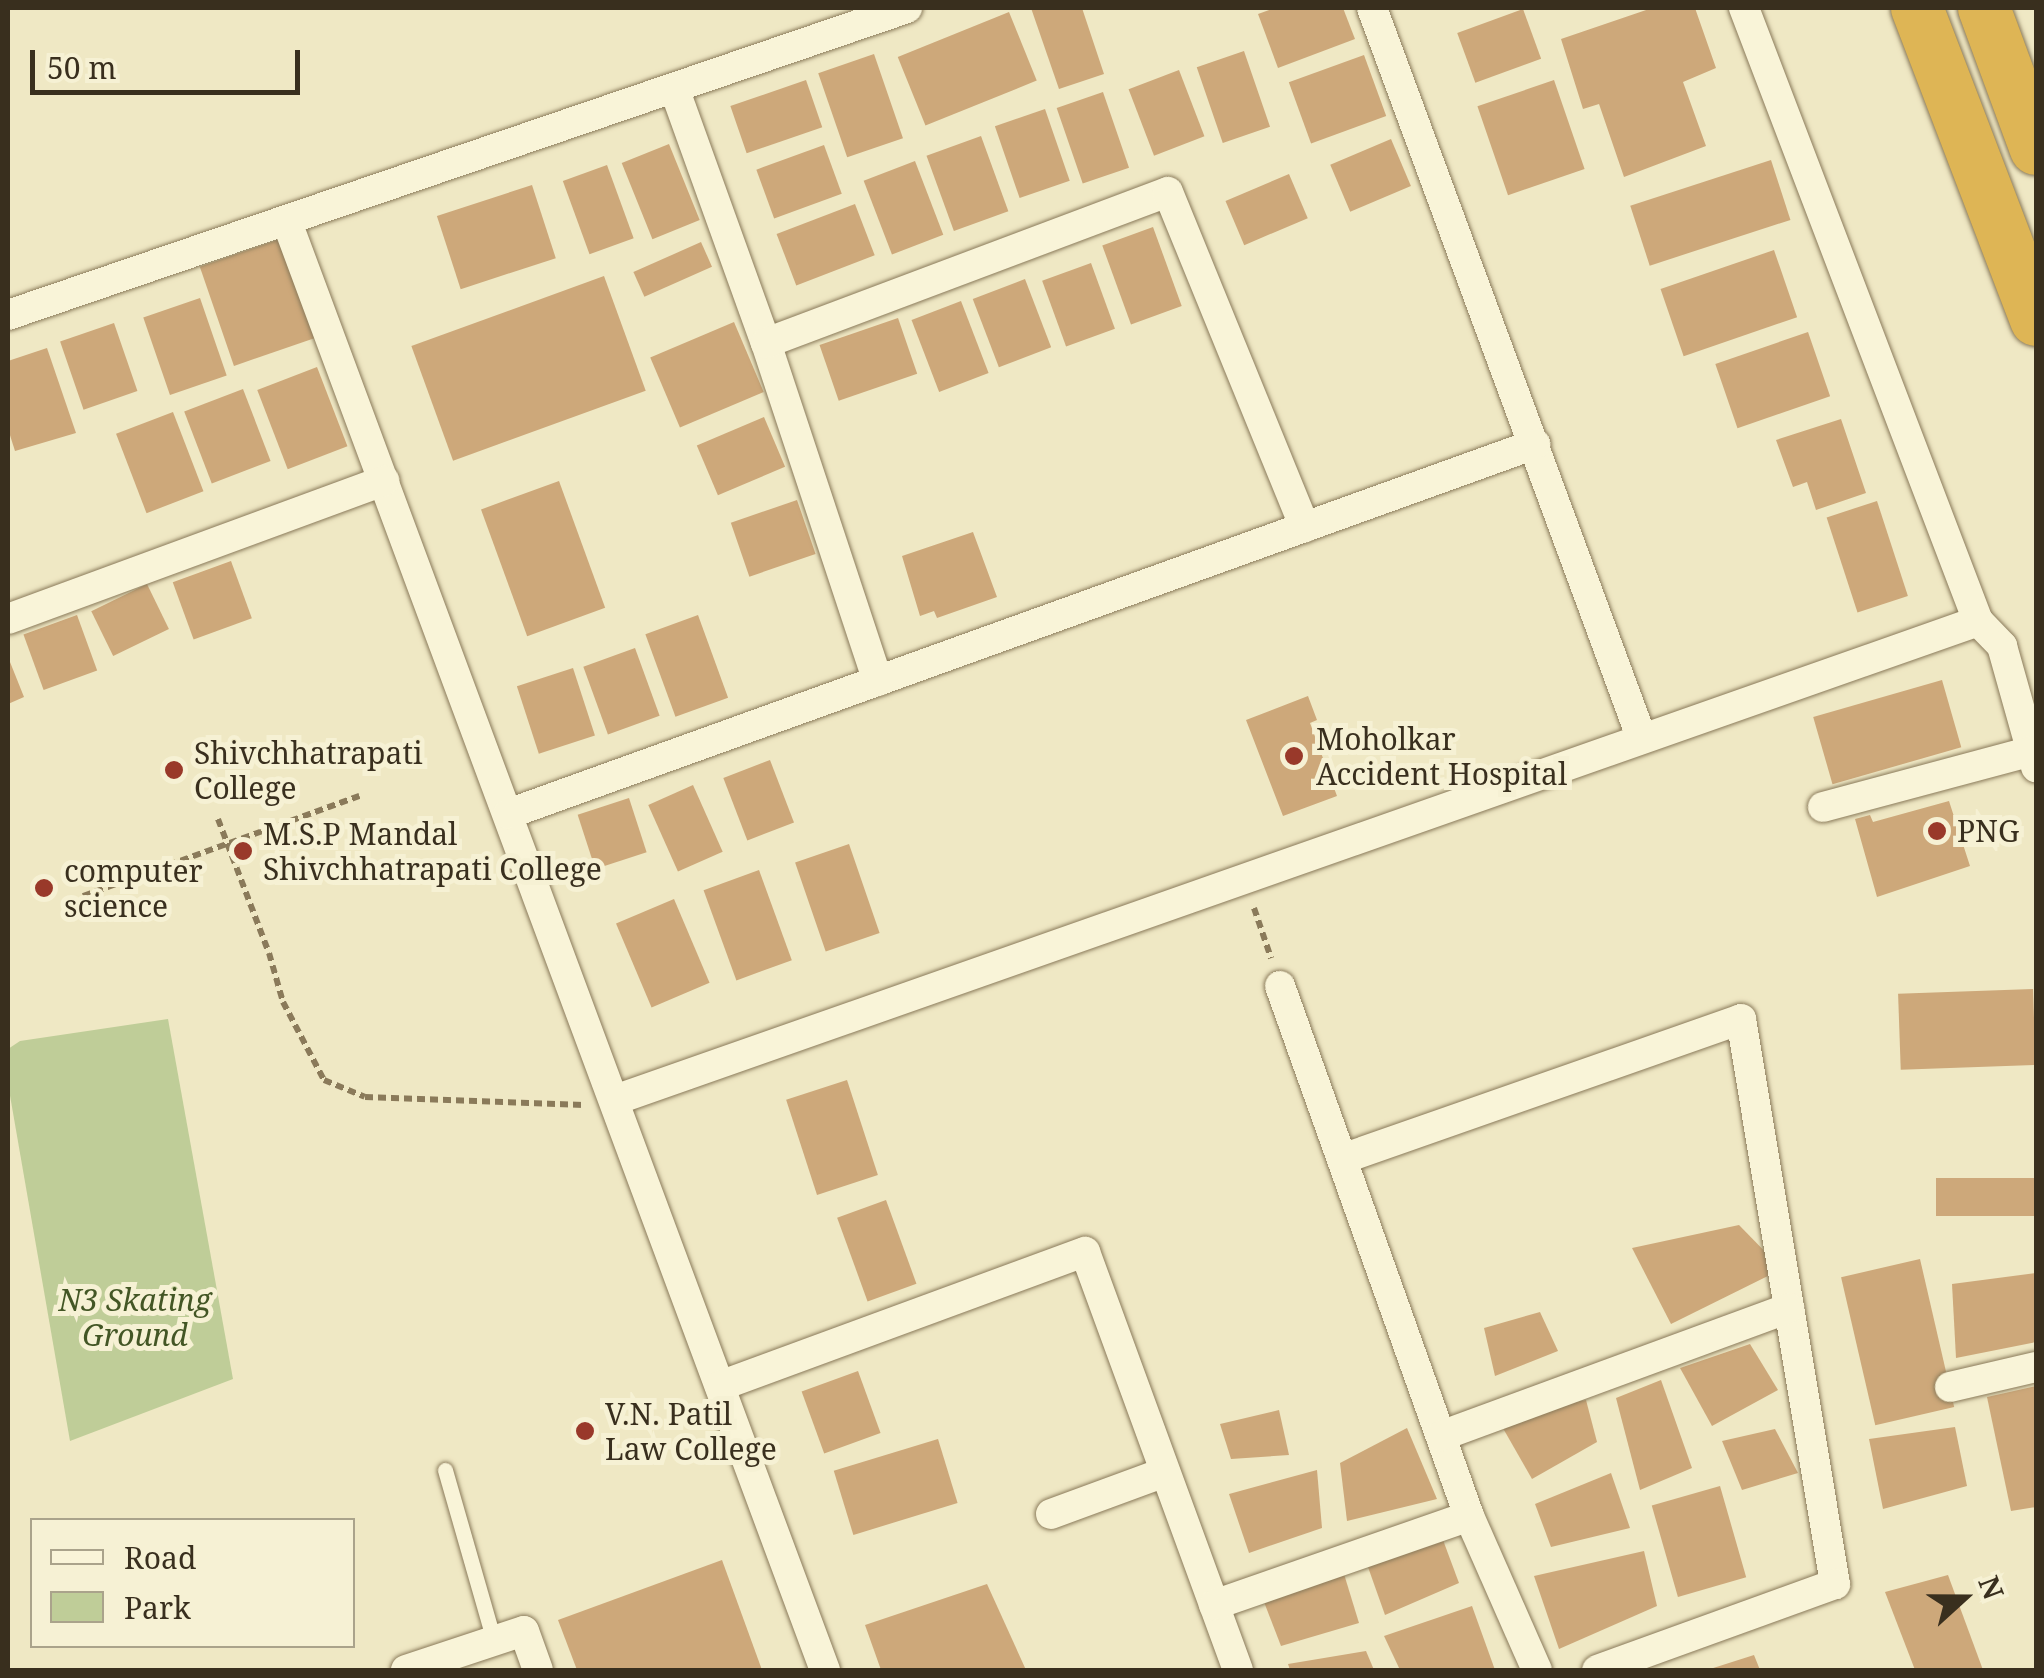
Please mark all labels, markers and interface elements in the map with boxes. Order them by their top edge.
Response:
scale bar [35,30,305,92]
text: 50 m [47,47,117,88]
place label: Moholkar Accident Hospital [1316,721,1567,792]
place label: Shivchhatrapati College [194,735,423,806]
marker: Moholkar Accident Hospital [1281,743,1307,769]
marker: Shivchhatrapati College [163,759,185,781]
place label: PNG [1957,813,2019,849]
place label: M.S.P Mandal Shivchhatrapati College [263,816,602,886]
marker: PNG [1926,820,1948,842]
marker: M.S.P Mandal Shivchhatrapati College [232,840,254,862]
place label: computer science [64,853,203,924]
marker: computer science [33,877,55,899]
park label: N3 Skating Ground [58,1282,212,1352]
place label: V.N. Patil Law College [605,1396,777,1466]
marker: V.N. Patil Law College [574,1420,596,1442]
legend [30,1518,355,1648]
text: Road [124,1537,196,1578]
north arrow [1914,1548,2014,1648]
text: N [1970,1570,2014,1604]
text: Park [124,1587,191,1628]

